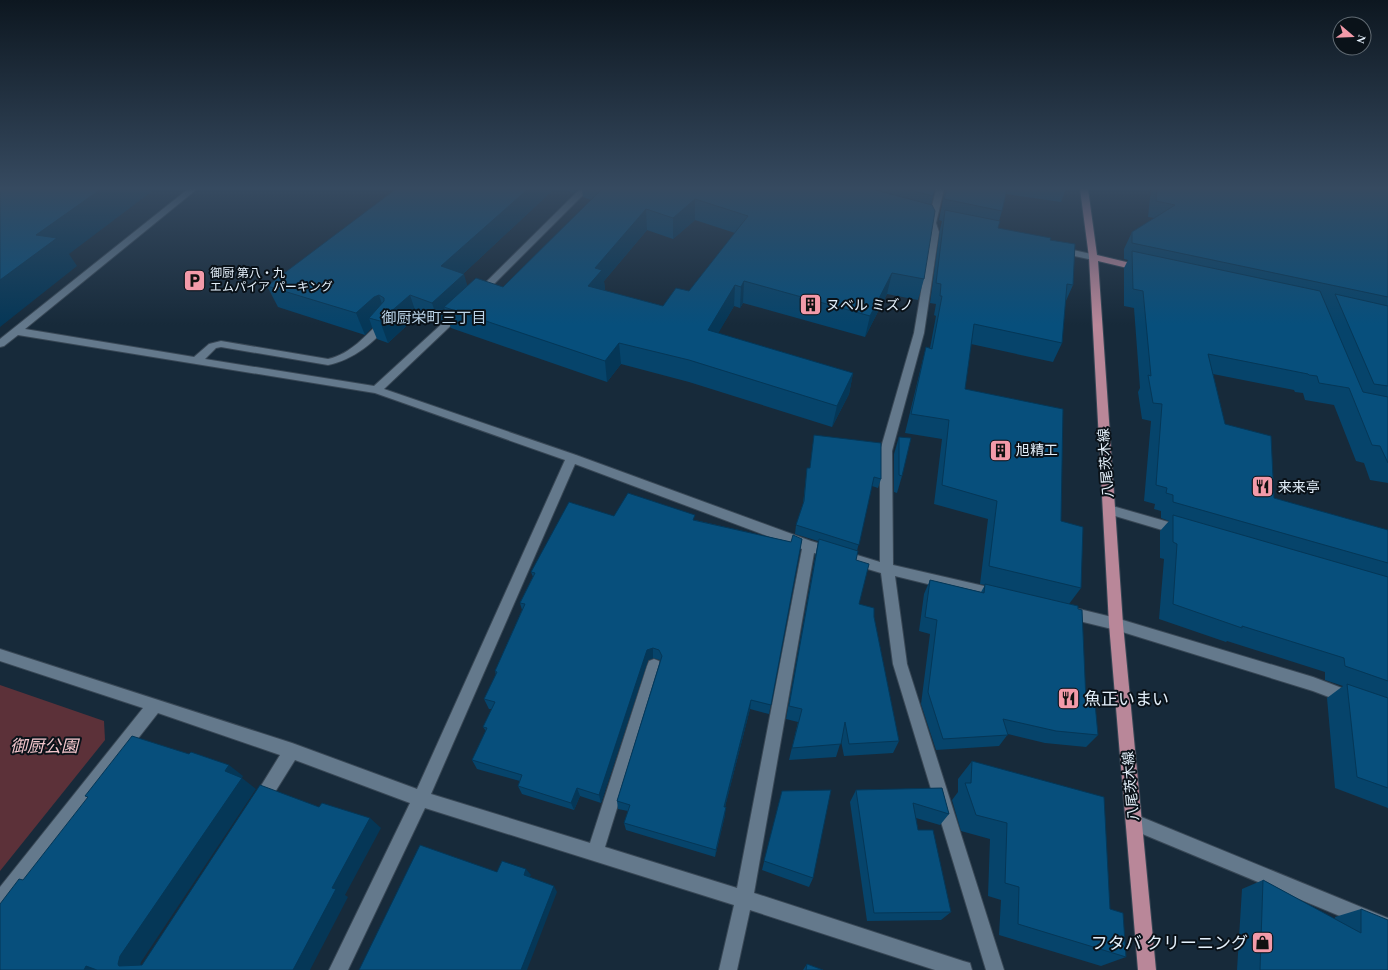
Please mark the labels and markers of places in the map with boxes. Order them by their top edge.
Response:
place label: 御厨 第八・九 エムパイア パーキング [210,266,333,294]
parking icon: 御厨 第八・九 エムパイア パーキング [181,267,207,293]
building icon: ヌベル ミズノ [797,292,823,318]
place label: ヌベル ミズノ [826,297,914,313]
building icon: 旭精工 [987,437,1013,463]
place label: 旭精工 [1016,442,1058,458]
restaurant icon: 来来亭 [1250,474,1276,500]
place label: 来来亭 [1278,480,1320,495]
restaurant icon: 魚正いまい [1056,686,1082,712]
place label: 魚正いまい [1084,689,1169,709]
shop icon: フタバ クリーニング [1250,930,1276,956]
place label: フタバ クリーニング [1091,934,1248,953]

